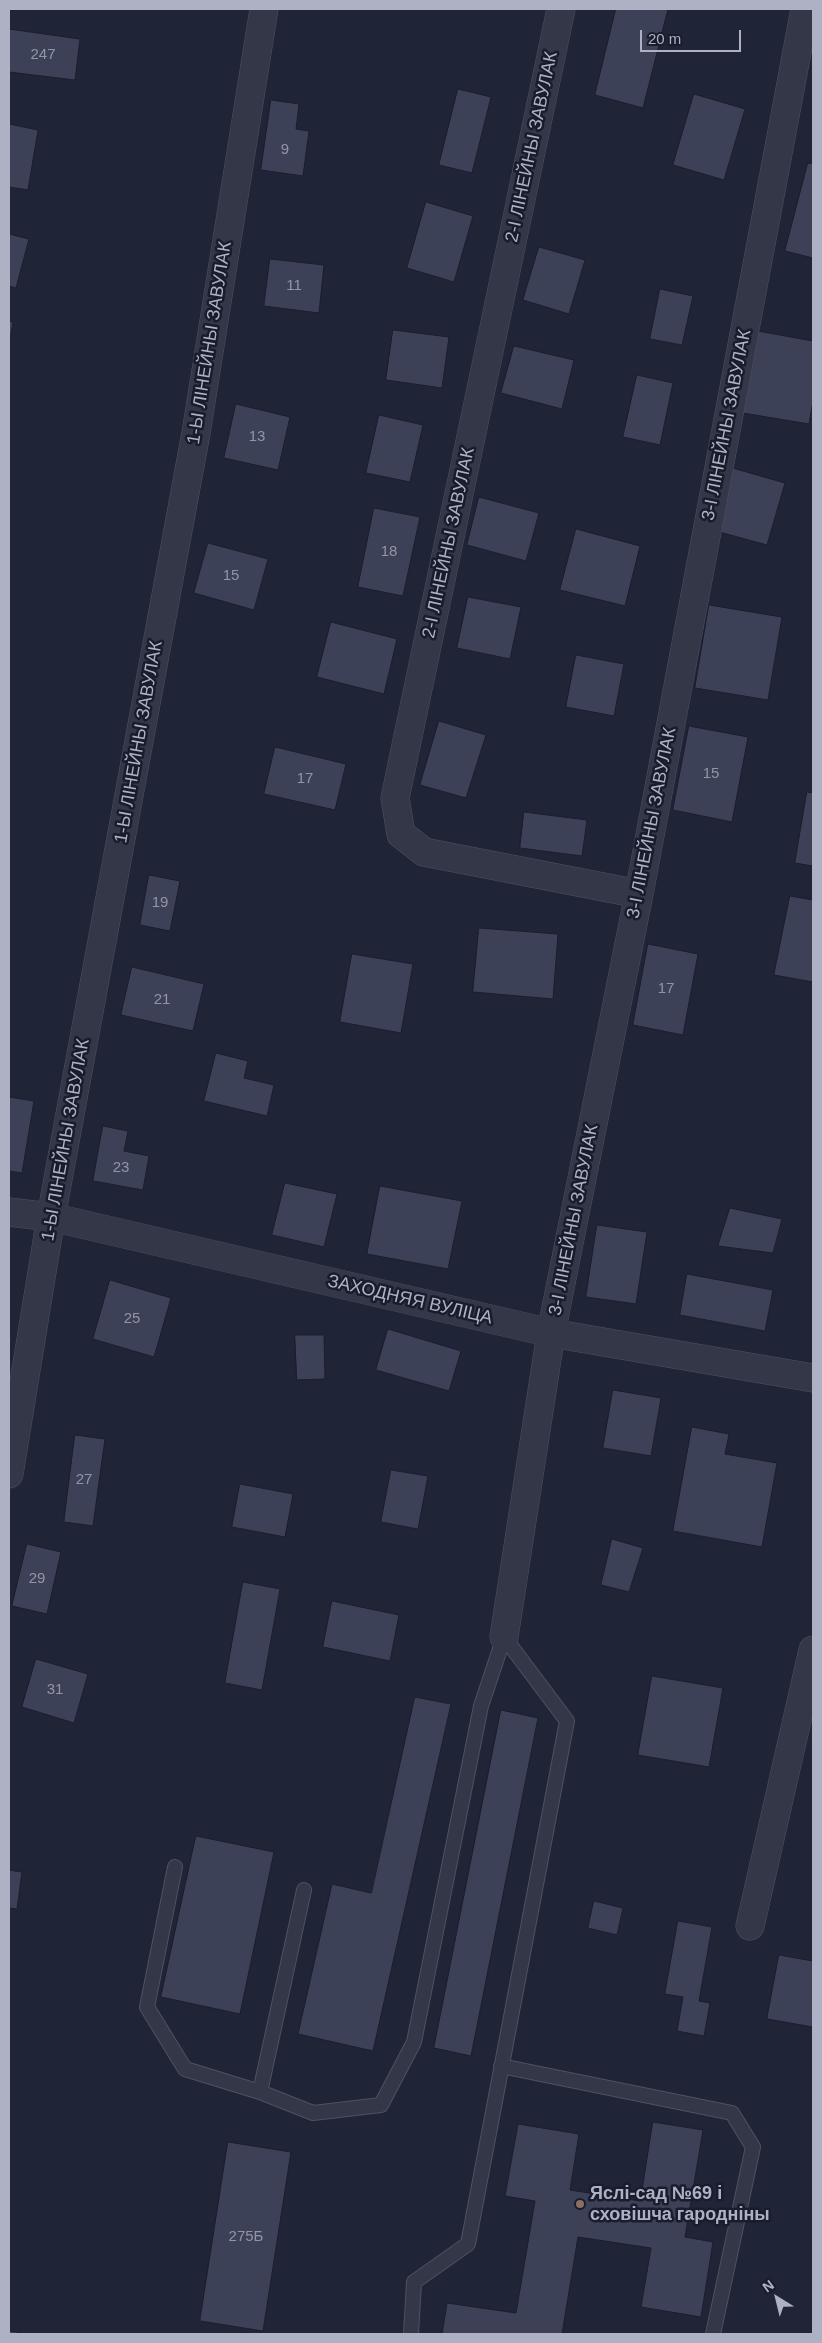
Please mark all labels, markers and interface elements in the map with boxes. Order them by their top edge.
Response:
scale bar [642,20,743,52]
text: 20 m [648,30,681,47]
house number: 247 [30,46,56,64]
street label: 2-І ЛІНЕЙНЫ ЗАВУЛАК [501,50,563,244]
house number: 9 [281,141,289,159]
street label: 1-Ы ЛІНЕЙНЫ ЗАВУЛАК [183,240,237,446]
house number: 11 [286,277,302,295]
street label: 3-І ЛІНЕЙНЫ ЗАВУЛАК [698,328,756,522]
house number: 13 [249,428,265,446]
street label: 2-І ЛІНЕЙНЫ ЗАВУЛАК [418,446,480,640]
house number: 18 [381,543,397,561]
house number: 15 [223,567,239,585]
street label: 1-Ы ЛІНЕЙНЫ ЗАВУЛАК [111,639,167,845]
street label: 3-І ЛІНЕЙНЫ ЗАВУЛАК [623,726,681,920]
house number: 15 [703,765,719,783]
house number: 17 [297,770,313,788]
house number: 19 [152,894,168,912]
house number: 17 [658,980,674,998]
house number: 21 [154,991,170,1009]
street label: 1-Ы ЛІНЕЙНЫ ЗАВУЛАК [38,1037,94,1243]
street label: 3-І ЛІНЕЙНЫ ЗАВУЛАК [545,1123,603,1317]
house number: 23 [113,1159,129,1177]
street label: ЗАХОДНЯЯ ВУЛІЦА [325,1271,495,1329]
house number: 25 [124,1310,140,1328]
house number: 27 [76,1471,92,1489]
house number: 29 [29,1570,45,1588]
house number: 31 [47,1681,63,1699]
place label: Яслі-сад №69 і сховішча гародніны [590,2183,770,2226]
marker: Яслі-сад №69 і сховішча гародніны [574,2198,586,2210]
house number: 275Б [229,2228,263,2246]
north arrow [752,2273,802,2323]
text: N [759,2276,777,2295]

